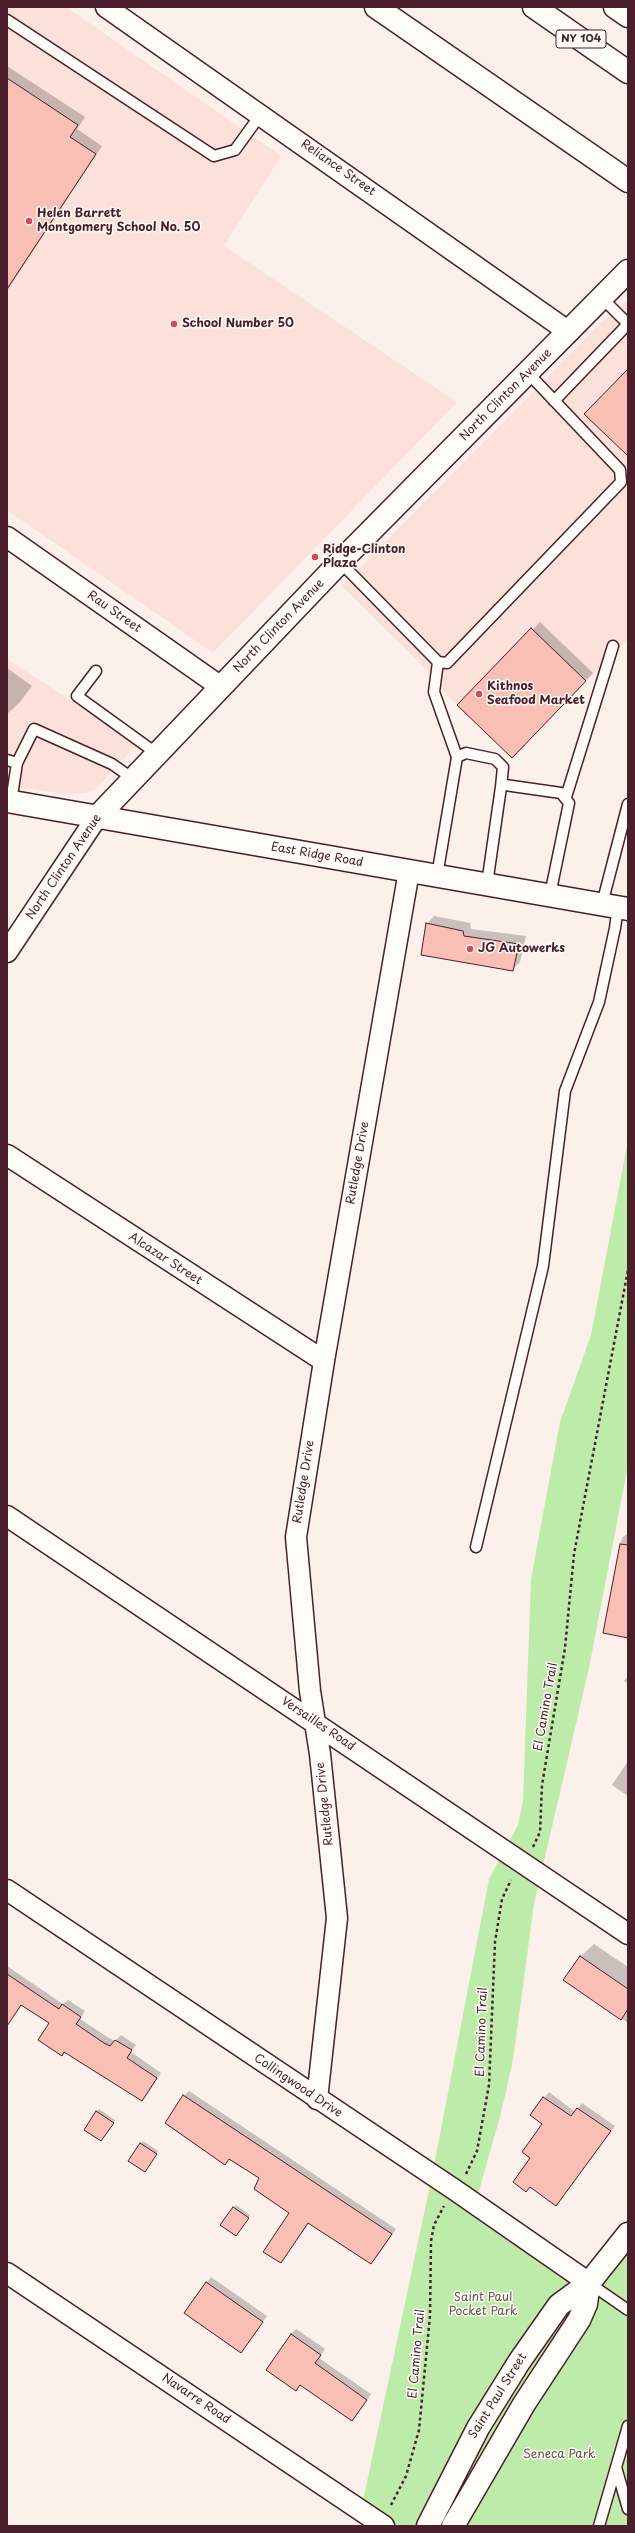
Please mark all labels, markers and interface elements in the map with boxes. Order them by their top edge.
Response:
road number: NY 104 [556,30,606,48]
street label: Reliance Street [298,137,378,199]
place label: Helen Barrett Montgomery School No. 50 [37,207,200,235]
marker: Helen Barrett Montgomery School No. 50 [24,216,34,226]
place label: School Number 50 [182,317,294,331]
marker: School Number 50 [169,319,179,329]
street label: North Clinton Avenue [457,346,555,444]
place label: Ridge-Clinton Plaza [323,543,405,571]
marker: Ridge-Clinton Plaza [310,552,320,562]
street label: North Clinton Avenue [231,576,327,676]
street label: Rau Street [84,588,144,636]
place label: Kithnos Seafood Market [487,680,585,708]
marker: Kithnos Seafood Market [474,689,484,699]
street label: North Clinton Avenue [23,812,105,922]
street label: East Ridge Road [270,840,364,870]
place label: JG Autowerks [478,942,565,956]
marker: JG Autowerks [465,944,475,954]
street label: Rutledge Drive [344,1120,372,1206]
street label: Alcazar Street [126,1230,204,1288]
street label: Rutledge Drive [290,1439,318,1525]
street label: El Camino Trail [531,1662,561,1752]
street label: Versailles Road [278,1694,358,1754]
street label: Rutledge Drive [313,1761,337,1847]
street label: El Camino Trail [473,1987,491,2077]
street label: Collingwood Drive [251,2051,345,2121]
park label: Saint Paul Pocket Park [449,2291,517,2319]
street label: El Camino Trail [406,2309,428,2399]
street label: Saint Paul Street [466,2351,530,2441]
street label: Navarre Road [159,2371,233,2427]
park label: Seneca Park [523,2448,595,2462]

